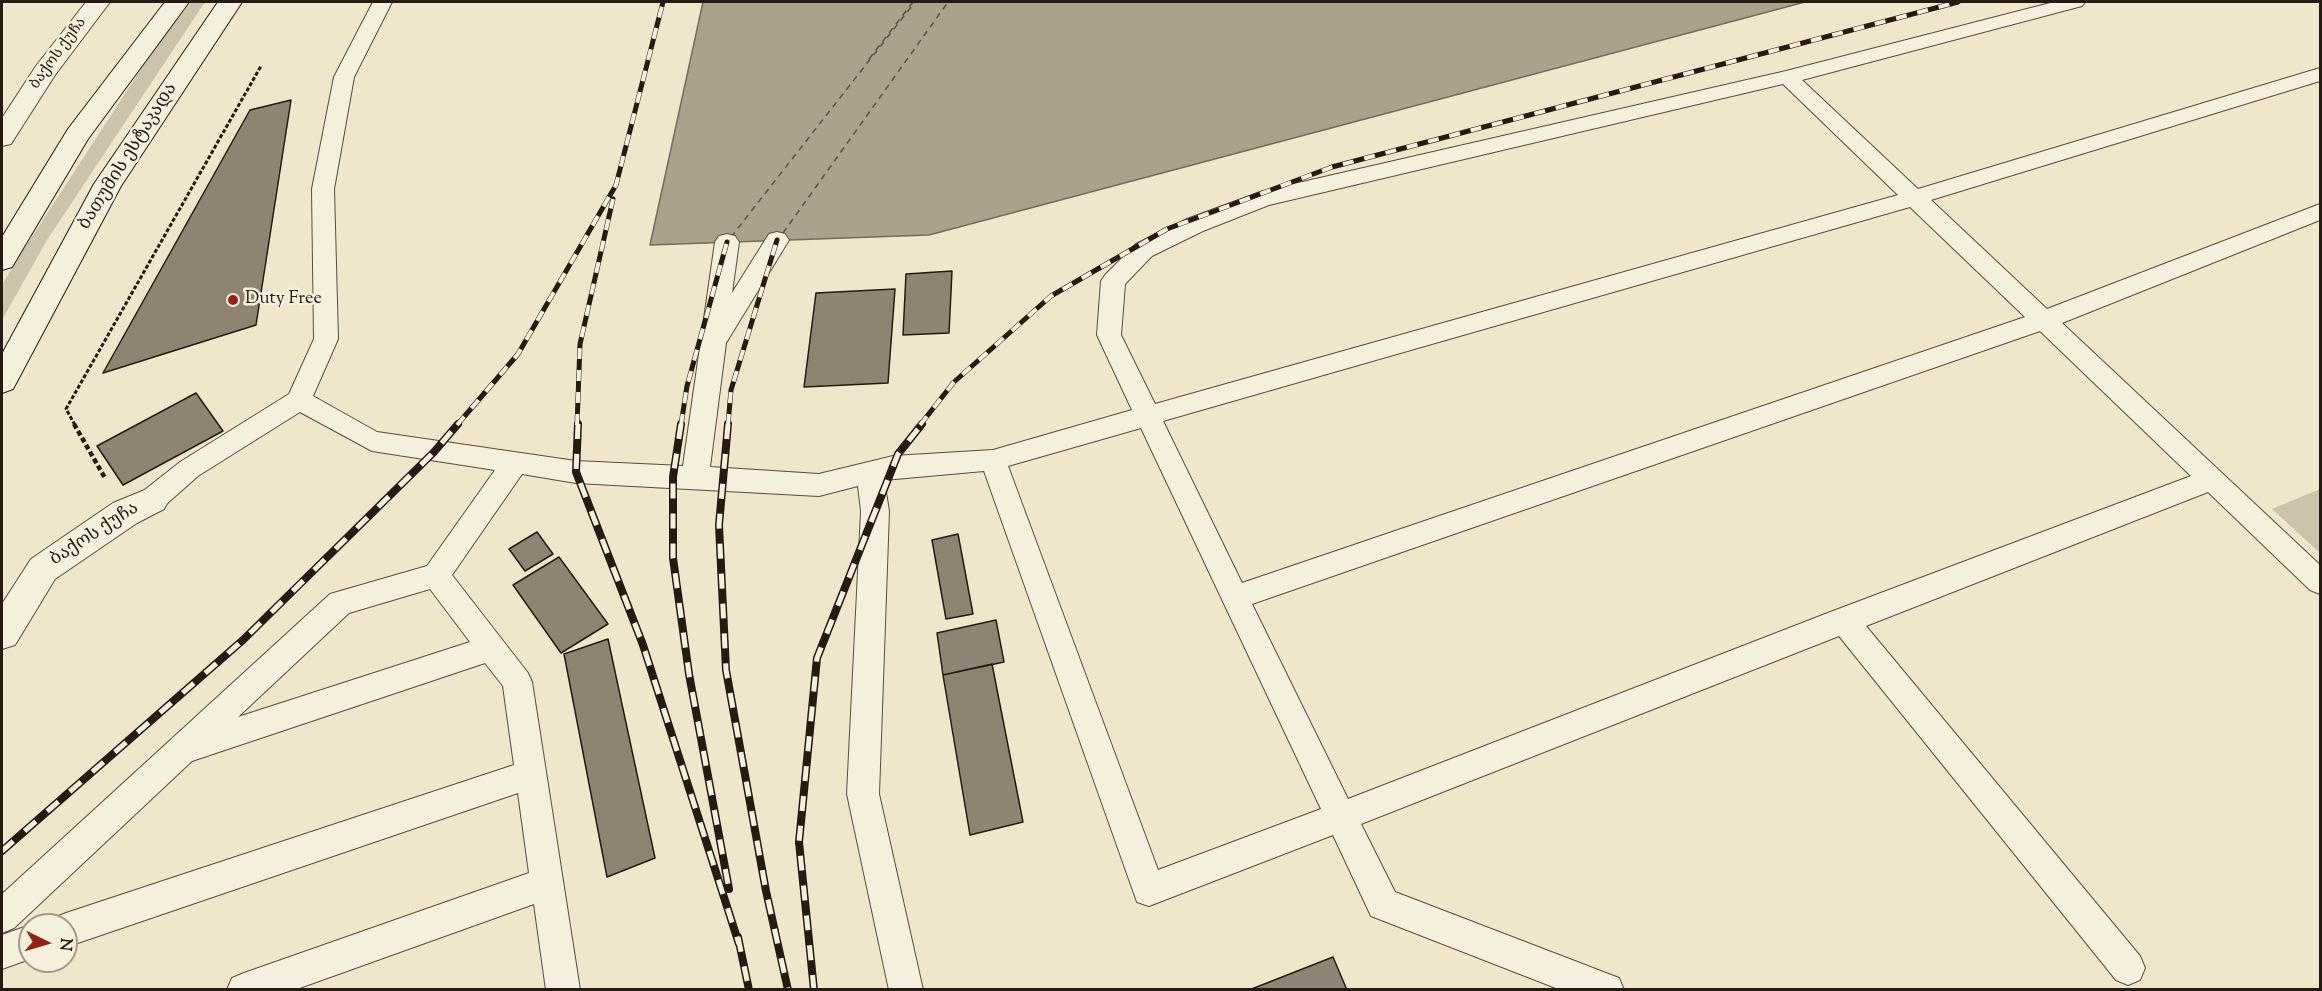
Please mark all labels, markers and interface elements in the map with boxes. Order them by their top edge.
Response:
street label: ბაქოს ქუჩა [27,15,91,93]
street label: ბათუმის ესტაკადა [75,80,183,234]
place label: Duty Free [245,289,322,311]
marker: Duty Free [226,293,240,307]
street label: ბაქოს ქუჩა [47,498,143,572]
north arrow [18,913,78,973]
text: N [52,937,76,952]

